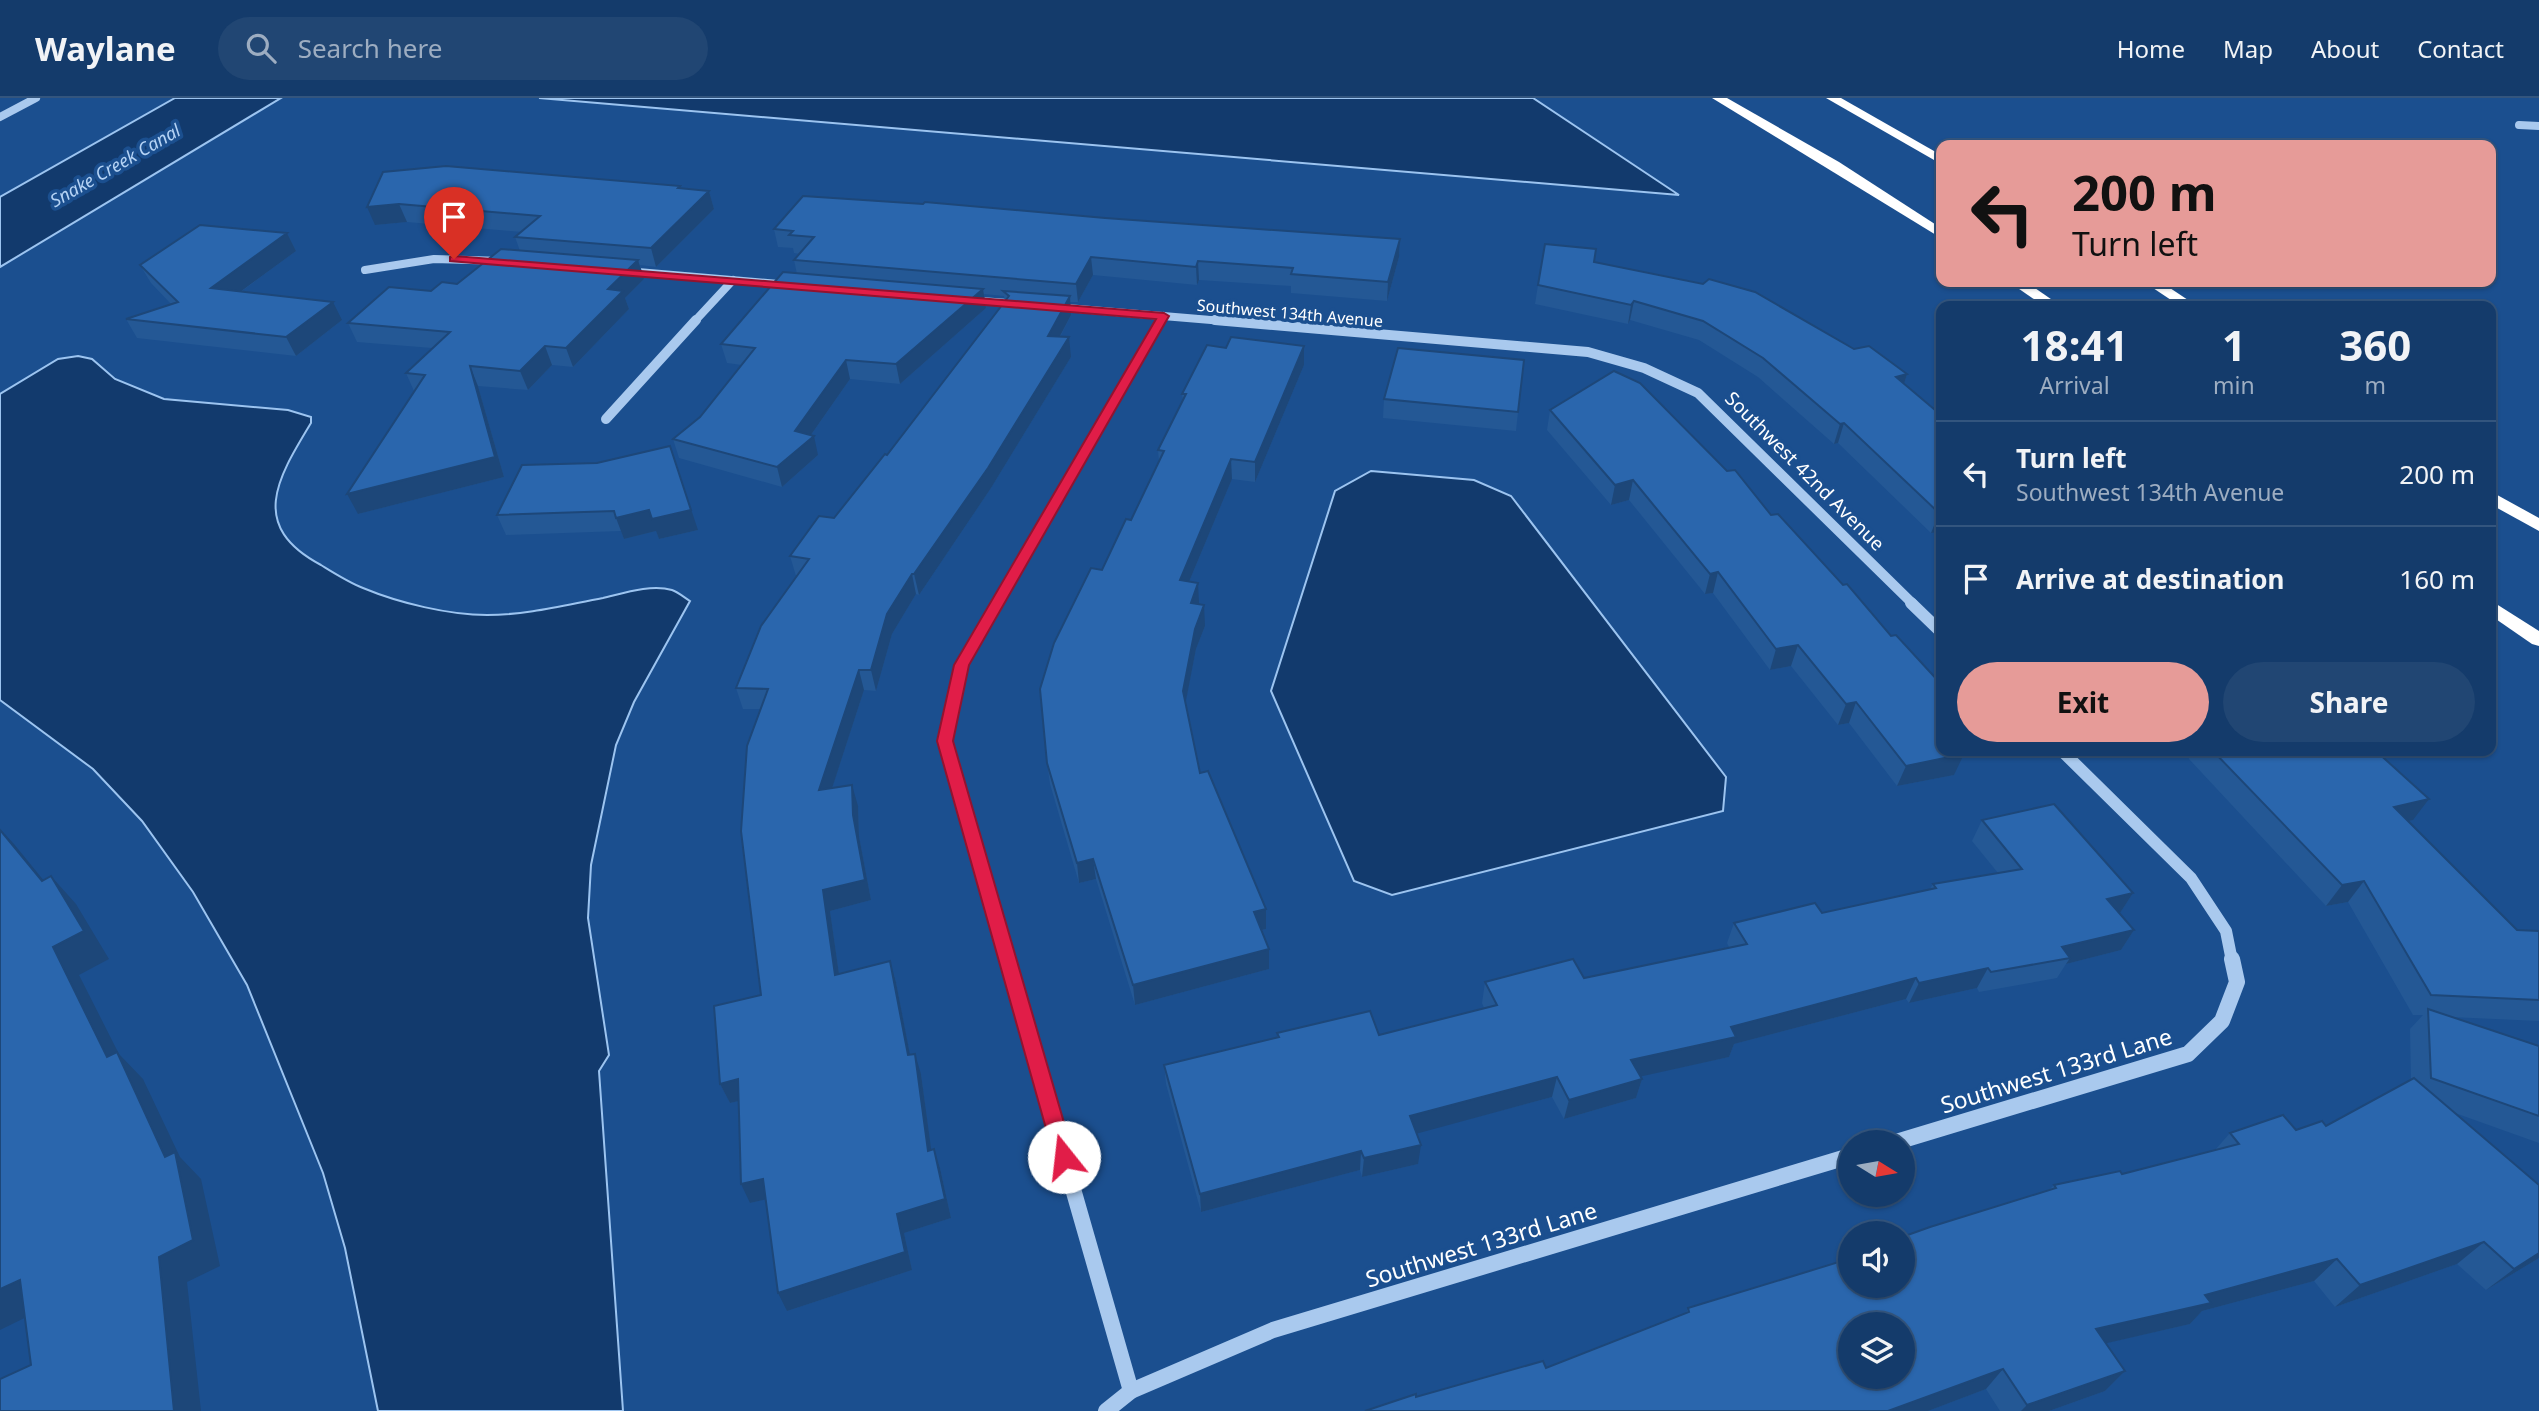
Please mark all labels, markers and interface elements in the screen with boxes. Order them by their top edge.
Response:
search box [218,17,708,80]
text: Waylane [35,26,176,71]
icon: search [242,29,280,67]
text: Search here [298,30,442,66]
text: Home [2117,32,2185,65]
text: Map [2223,32,2273,65]
text: About [2311,32,2379,65]
text: Contact [2417,32,2504,65]
water label: Snake Creek Canal [45,118,185,212]
text: 200 m [2072,159,2217,225]
icon: left [1957,168,2048,259]
pin [424,187,484,259]
icon: arrive [435,198,473,236]
text: Turn left [2072,222,2198,265]
street label: Southwest 134th Avenue [1196,294,1384,332]
text: 18:41 [2021,316,2128,373]
text: 1 [2222,316,2246,373]
text: 360 [2339,316,2411,373]
text: Arrival [2039,369,2110,401]
text: min [2213,369,2255,401]
text: m [2365,369,2386,401]
street label: Southwest 42nd Avenue [1720,386,1890,556]
text: Turn left [2016,440,2127,476]
icon: left [1957,455,1995,493]
text: 200 m [2399,456,2475,492]
text: Southwest 134th Avenue [2016,476,2284,508]
icon: arrive [1957,560,1995,598]
text: Arrive at destination [2016,561,2285,597]
text: 160 m [2399,561,2475,597]
button: Exit [1957,662,2209,742]
button: Share [2223,662,2475,742]
street label: Southwest 133rd Lane [1936,1020,2176,1120]
position arrow [1027,1120,1101,1194]
north arrow [1838,1130,1914,1208]
map controls [1838,1130,1915,1389]
street label: Southwest 133rd Lane [1361,1194,1601,1294]
button: sound [1838,1221,1915,1298]
button: layers [1838,1312,1915,1389]

